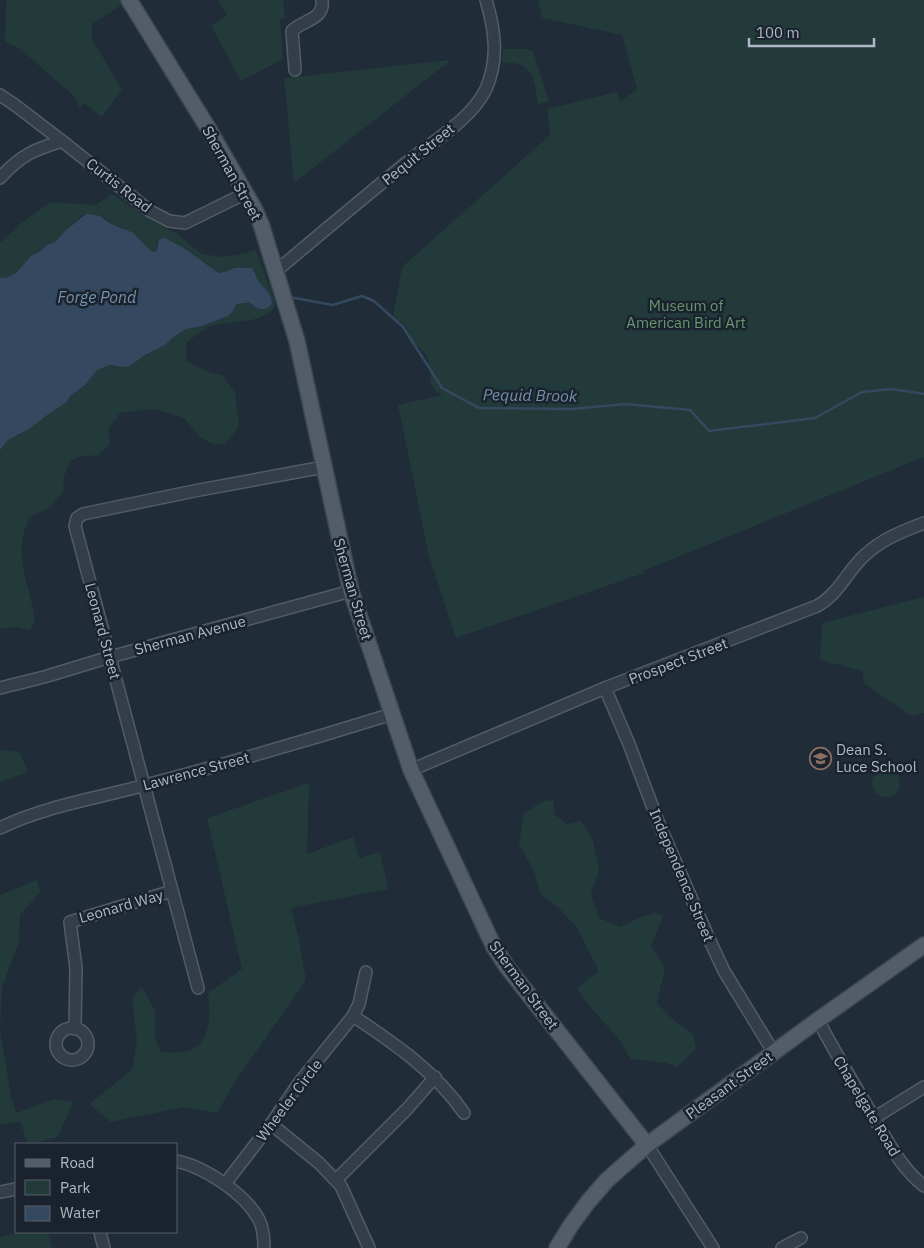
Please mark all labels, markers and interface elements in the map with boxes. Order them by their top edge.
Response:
scale bar [749,15,874,47]
text: 100 m [756,23,800,42]
street label: Pequit Street [378,119,458,189]
street label: Sherman Street [198,122,266,224]
street label: Curtis Road [83,154,155,216]
water label: Forge Pond [58,287,137,307]
park label: Museum of American Bird Art [626,296,746,332]
water label: Pequid Brook [483,384,578,406]
street label: Sherman Street [329,536,377,642]
street label: Leonard Street [81,581,125,681]
street label: Sherman Avenue [132,611,248,659]
street label: Prospect Street [626,633,730,689]
place label: Dean S. Luce School [836,740,917,776]
school or university icon: Dean S. Luce School [808,746,832,770]
street label: Lawrence Street [141,748,251,794]
street label: Independence Street [645,806,719,944]
street label: Leonard Way [77,885,166,927]
street label: Sherman Street [485,937,563,1033]
street label: Pleasant Street [682,1047,776,1123]
street label: Chapelgate Road [829,1052,905,1160]
street label: Wheeler Circle [252,1055,326,1145]
legend [15,1143,178,1233]
text: Road [60,1153,95,1172]
text: Park [60,1178,90,1197]
text: Water [60,1203,101,1222]

